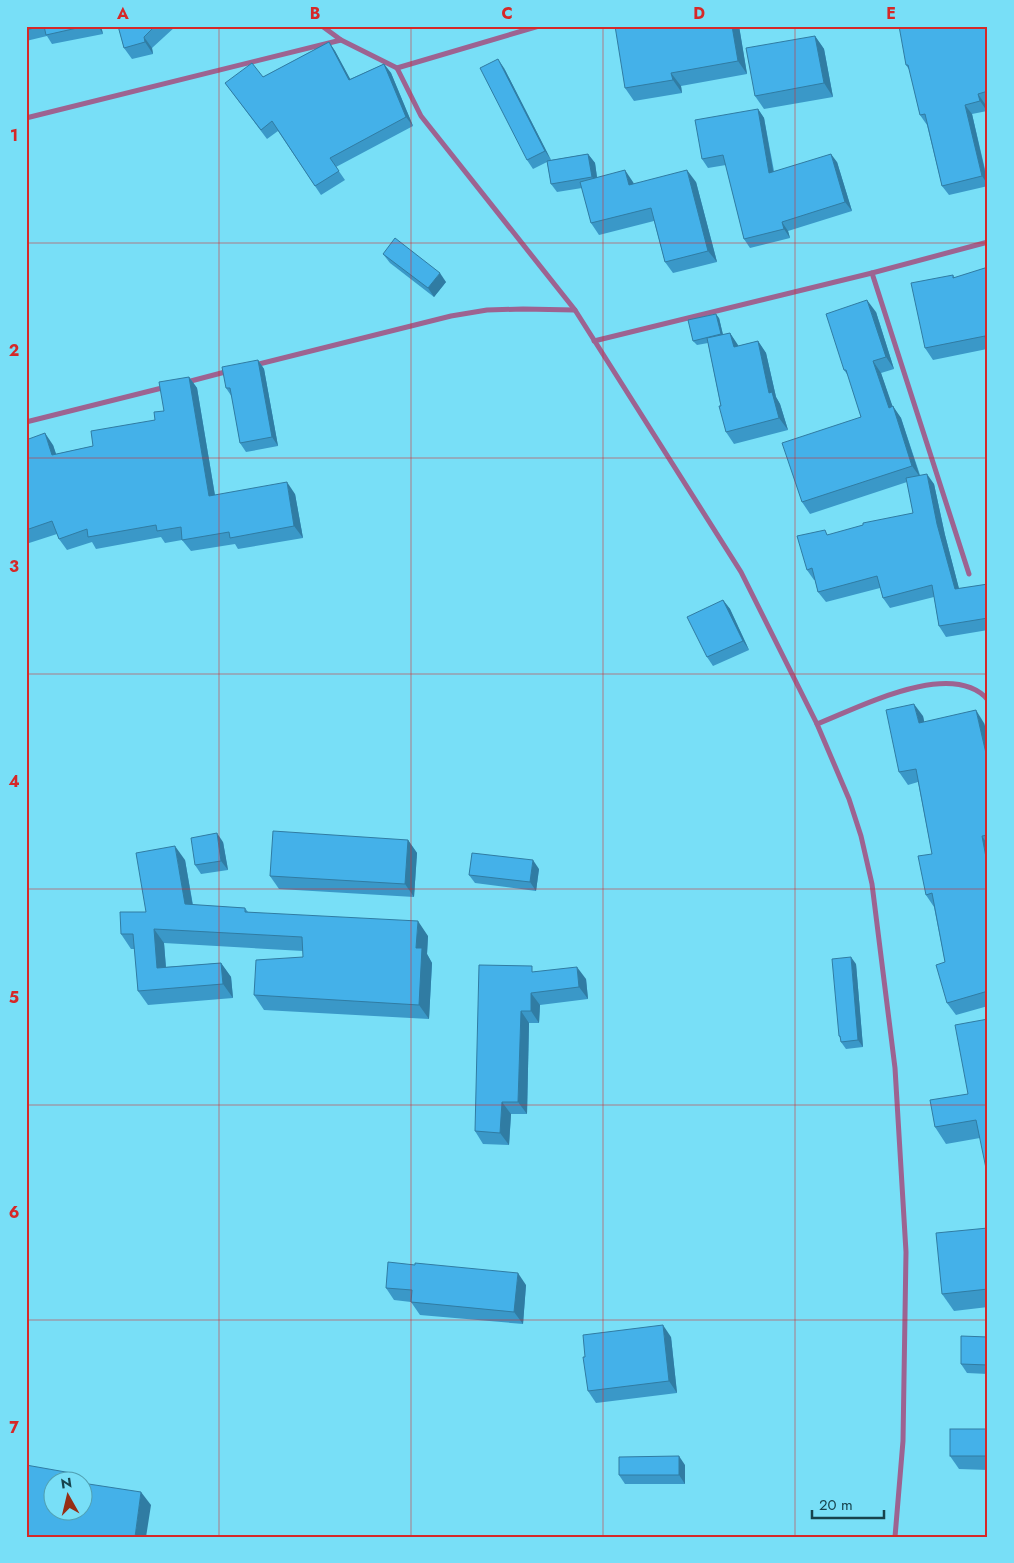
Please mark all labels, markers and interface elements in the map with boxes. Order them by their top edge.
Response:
text: A [116,2,129,25]
text: B [310,2,320,25]
text: C [501,2,513,25]
text: D [693,2,705,25]
text: E [886,2,896,25]
text: 1 [10,124,18,147]
text: 2 [9,339,19,362]
text: 3 [9,555,19,578]
text: 4 [8,770,20,793]
text: 5 [9,986,19,1009]
text: 6 [9,1201,19,1224]
text: 7 [9,1416,19,1439]
north arrow [42,1470,92,1520]
text: N [59,1472,73,1494]
scale bar [812,1488,884,1520]
text: 20 m [819,1494,853,1516]

